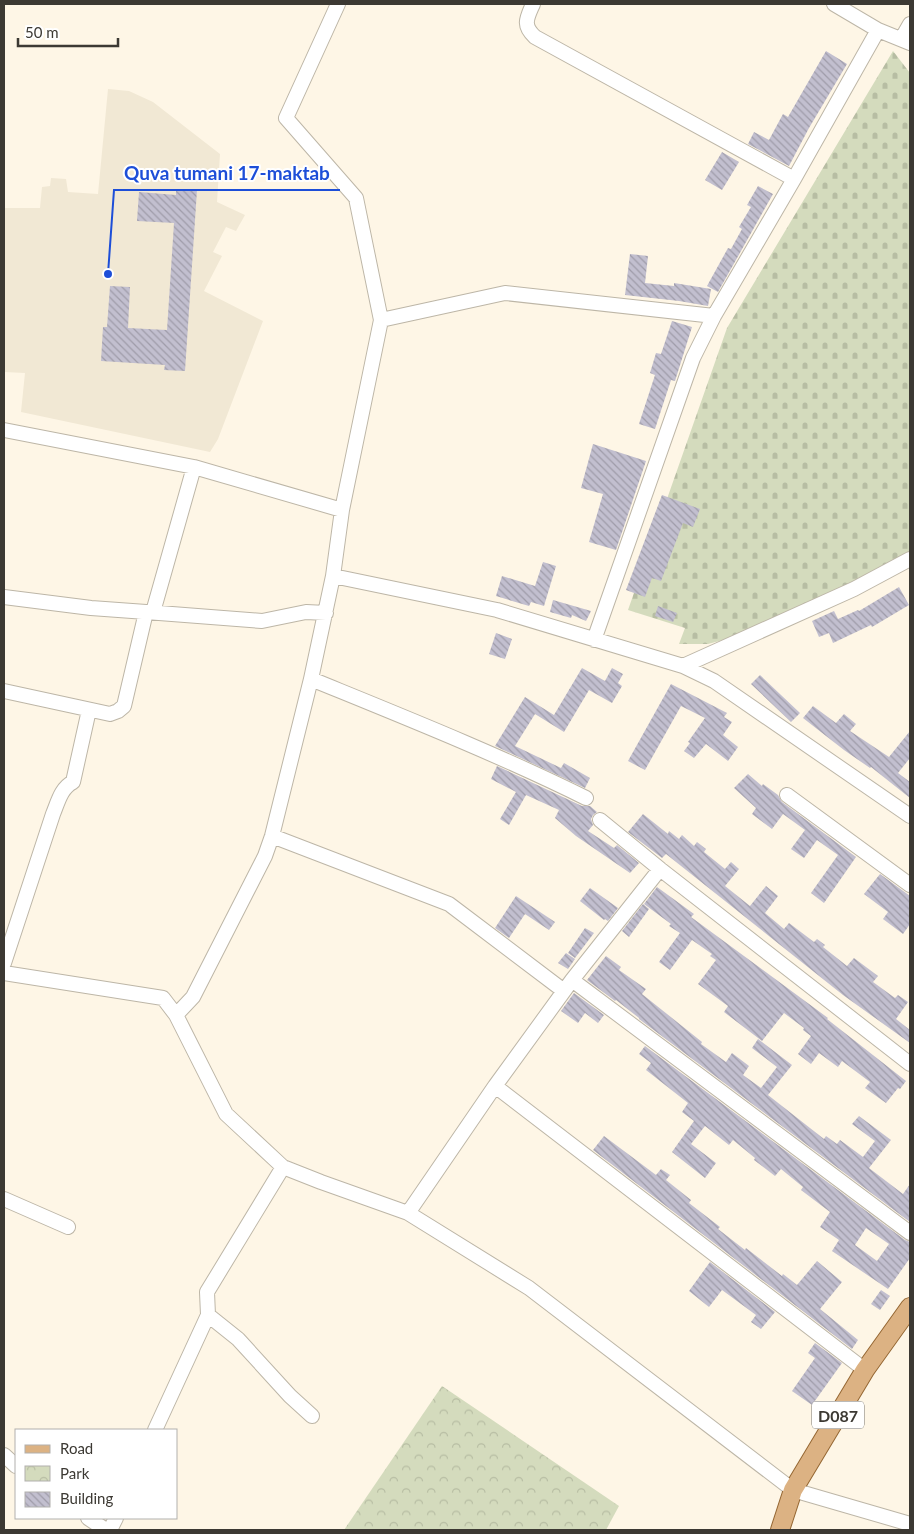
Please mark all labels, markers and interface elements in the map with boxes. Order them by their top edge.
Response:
scale bar [18,15,118,47]
text: 50 m [25,23,59,41]
callout: Quva tumani 17-maktab [114,156,340,190]
text: Quva tumani 17-maktab [124,161,330,184]
road number: D087 [812,1402,864,1428]
legend [15,1429,178,1519]
text: Road [60,1439,93,1457]
text: Park [60,1464,90,1482]
text: Building [60,1489,113,1507]

